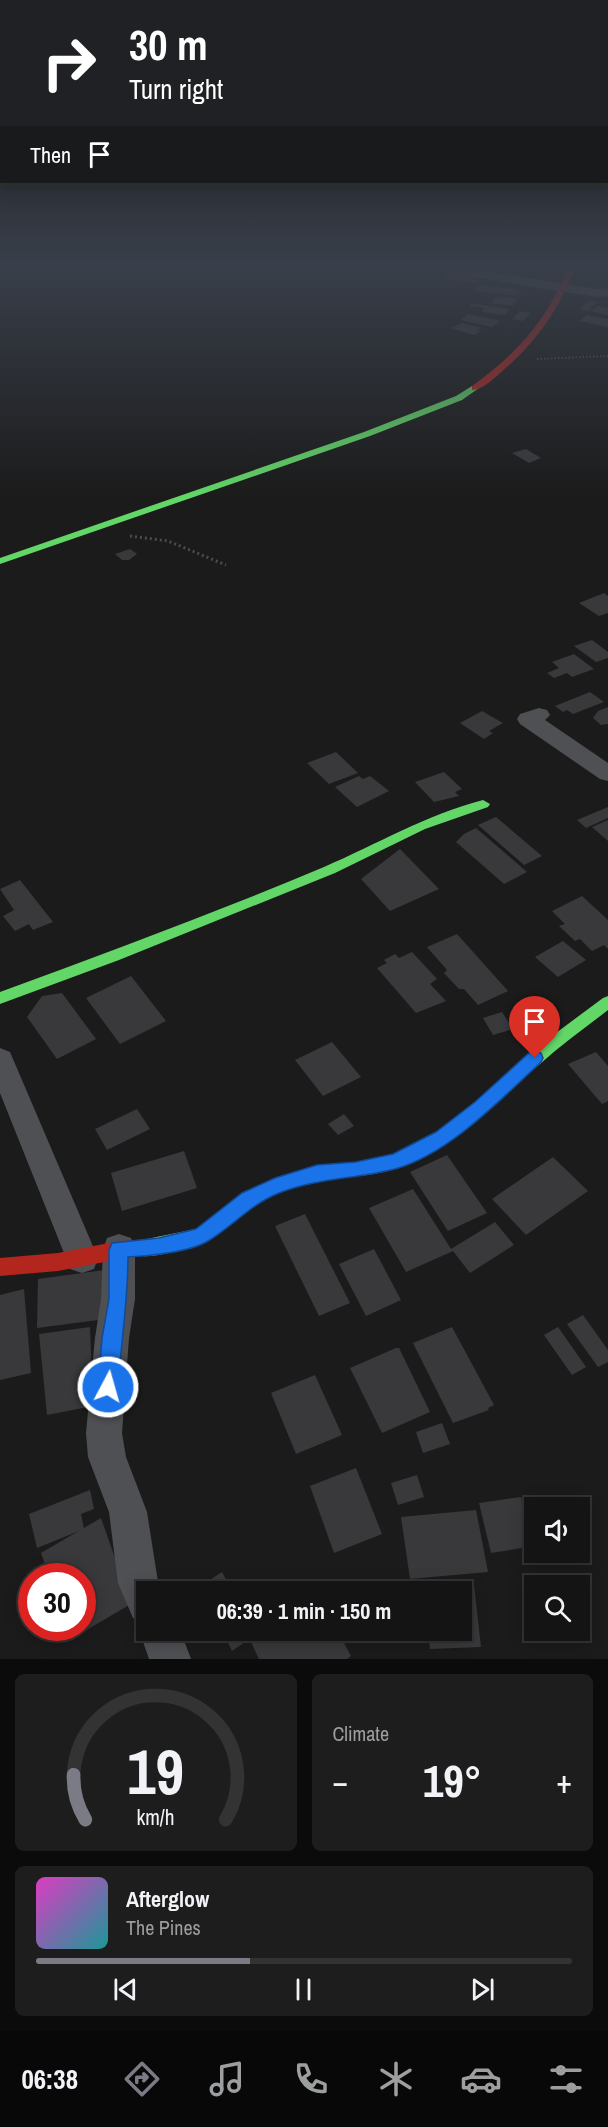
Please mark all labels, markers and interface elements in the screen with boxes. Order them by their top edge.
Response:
text: 30 m [129,17,208,73]
icon: right [30,24,108,102]
text: Turn right [129,71,223,107]
icon: arrive [83,138,116,171]
text: Then [30,140,71,170]
pin [509,996,560,1058]
icon: arrive [518,1005,551,1038]
position arrow [76,1355,140,1419]
map controls [524,1497,590,1641]
button: sound [524,1497,590,1563]
speed limit sign: 30 [18,1563,96,1641]
button: search [524,1575,590,1641]
text: 06:39 · 1 min · 150 m [217,1596,391,1626]
text: Climate [333,1720,389,1747]
text: 19 [127,1729,184,1813]
text: 19° [423,1750,482,1811]
text: − [333,1759,348,1803]
text: + [556,1759,572,1803]
text: km/h [137,1803,175,1832]
text: Afterglow [126,1884,209,1914]
text: The Pines [126,1914,201,1941]
icon: previous [109,1973,142,2006]
icon: pause [287,1973,320,2006]
icon: next [466,1973,499,2006]
icon: directions [121,2058,163,2100]
icon: music [206,2058,248,2100]
icon: phone [290,2058,332,2100]
icon: climate [375,2058,417,2100]
icon: car [460,2058,502,2100]
icon: filters [545,2058,587,2100]
text: 06:38 [21,2061,78,2097]

